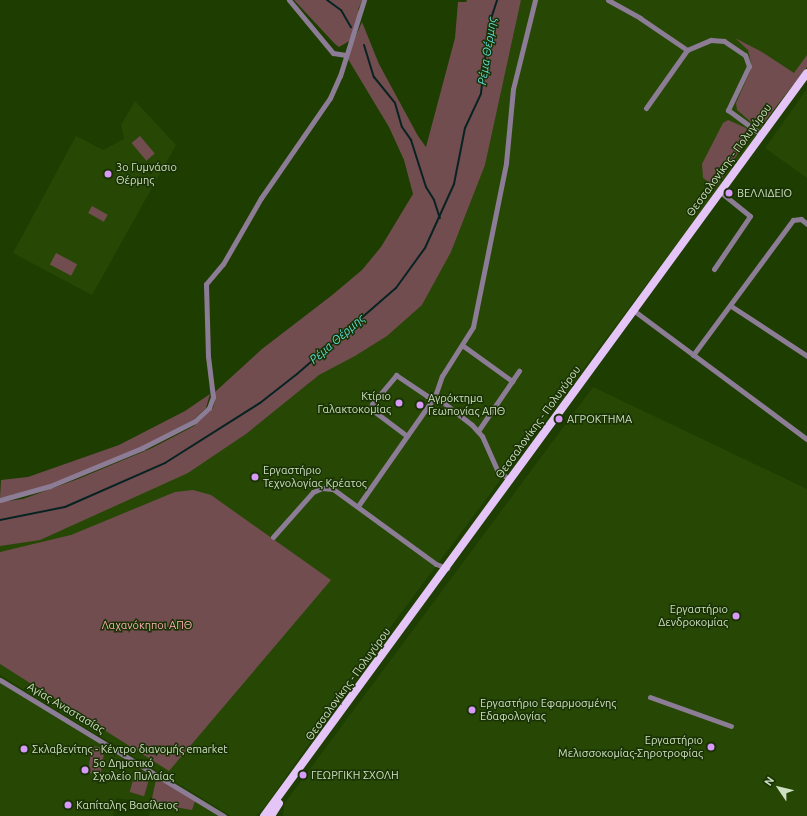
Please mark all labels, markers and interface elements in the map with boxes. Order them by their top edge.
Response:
water label: Ρέμα Θέρμης [475,16,499,86]
street label: Θεσσαλονίκης - Πολυγύρου [684,101,774,219]
place label: 3ο Γυμνάσιο Θέρμης [116,161,177,187]
marker: 3ο Γυμνάσιο Θέρμης [103,169,113,179]
place label: ΒΕΛΛΙΔΕΙΟ [737,186,792,200]
marker: ΒΕΛΛΙΔΕΙΟ [724,188,734,198]
water label: Ρέμα Θέρμης [306,311,368,367]
street label: Θεσσαλονίκης - Πολυγύρου [493,363,583,481]
place label: Κτίριο Γαλακτοκομίας [318,390,391,416]
place label: Αγρόκτημα Γεωπονίας ΑΠΘ [428,392,505,418]
marker: Κτίριο Γαλακτοκομίας [394,398,404,408]
marker: Αγρόκτημα Γεωπονίας ΑΠΘ [415,400,425,410]
place label: ΑΓΡΟΚΤΗΜΑ [567,412,632,426]
marker: ΑΓΡΟΚΤΗΜΑ [554,414,564,424]
place label: Εργαστήριο Τεχνολογίας Κρέατος [263,464,367,490]
marker: Εργαστήριο Τεχνολογίας Κρέατος [250,472,260,482]
place label: Εργαστήριο Δενδροκομίας [658,603,728,629]
marker: Εργαστήριο Δενδροκομίας [731,611,741,621]
park label: Λαχανόκηποι ΑΠΘ [102,618,192,632]
street label: Θεσσαλονίκης - Πολυγύρου [303,625,393,743]
street label: Αγίας Αναστασίας [25,680,107,736]
place label: Εργαστήριο Εφαρμοσμένης Εδαφολογίας [480,697,616,723]
marker: Εργαστήριο Εφαρμοσμένης Εδαφολογίας [467,705,477,715]
place label: Εργαστήριο Μελισσοκομίας-Σηροτροφίας [558,734,703,760]
place label: Σκλαβενίτης - Κέντρο διανομής emarket [32,742,228,756]
marker: Εργαστήριο Μελισσοκομίας-Σηροτροφίας [706,742,716,752]
marker: Σκλαβενίτης - Κέντρο διανομής emarket [19,744,29,754]
place label: 5ο Δημοτικό Σχολείο Πυλαίας [93,757,174,783]
marker: 5ο Δημοτικό Σχολείο Πυλαίας [80,765,90,775]
place label: ΓΕΩΡΓΙΚΗ ΣΧΟΛΗ [311,768,399,782]
north arrow [759,768,799,808]
marker: ΓΕΩΡΓΙΚΗ ΣΧΟΛΗ [298,770,308,780]
text: N [762,774,776,788]
place label: Καπίταλης Βασίλειος [76,798,178,812]
marker: Καπίταλης Βασίλειος [63,800,73,810]

